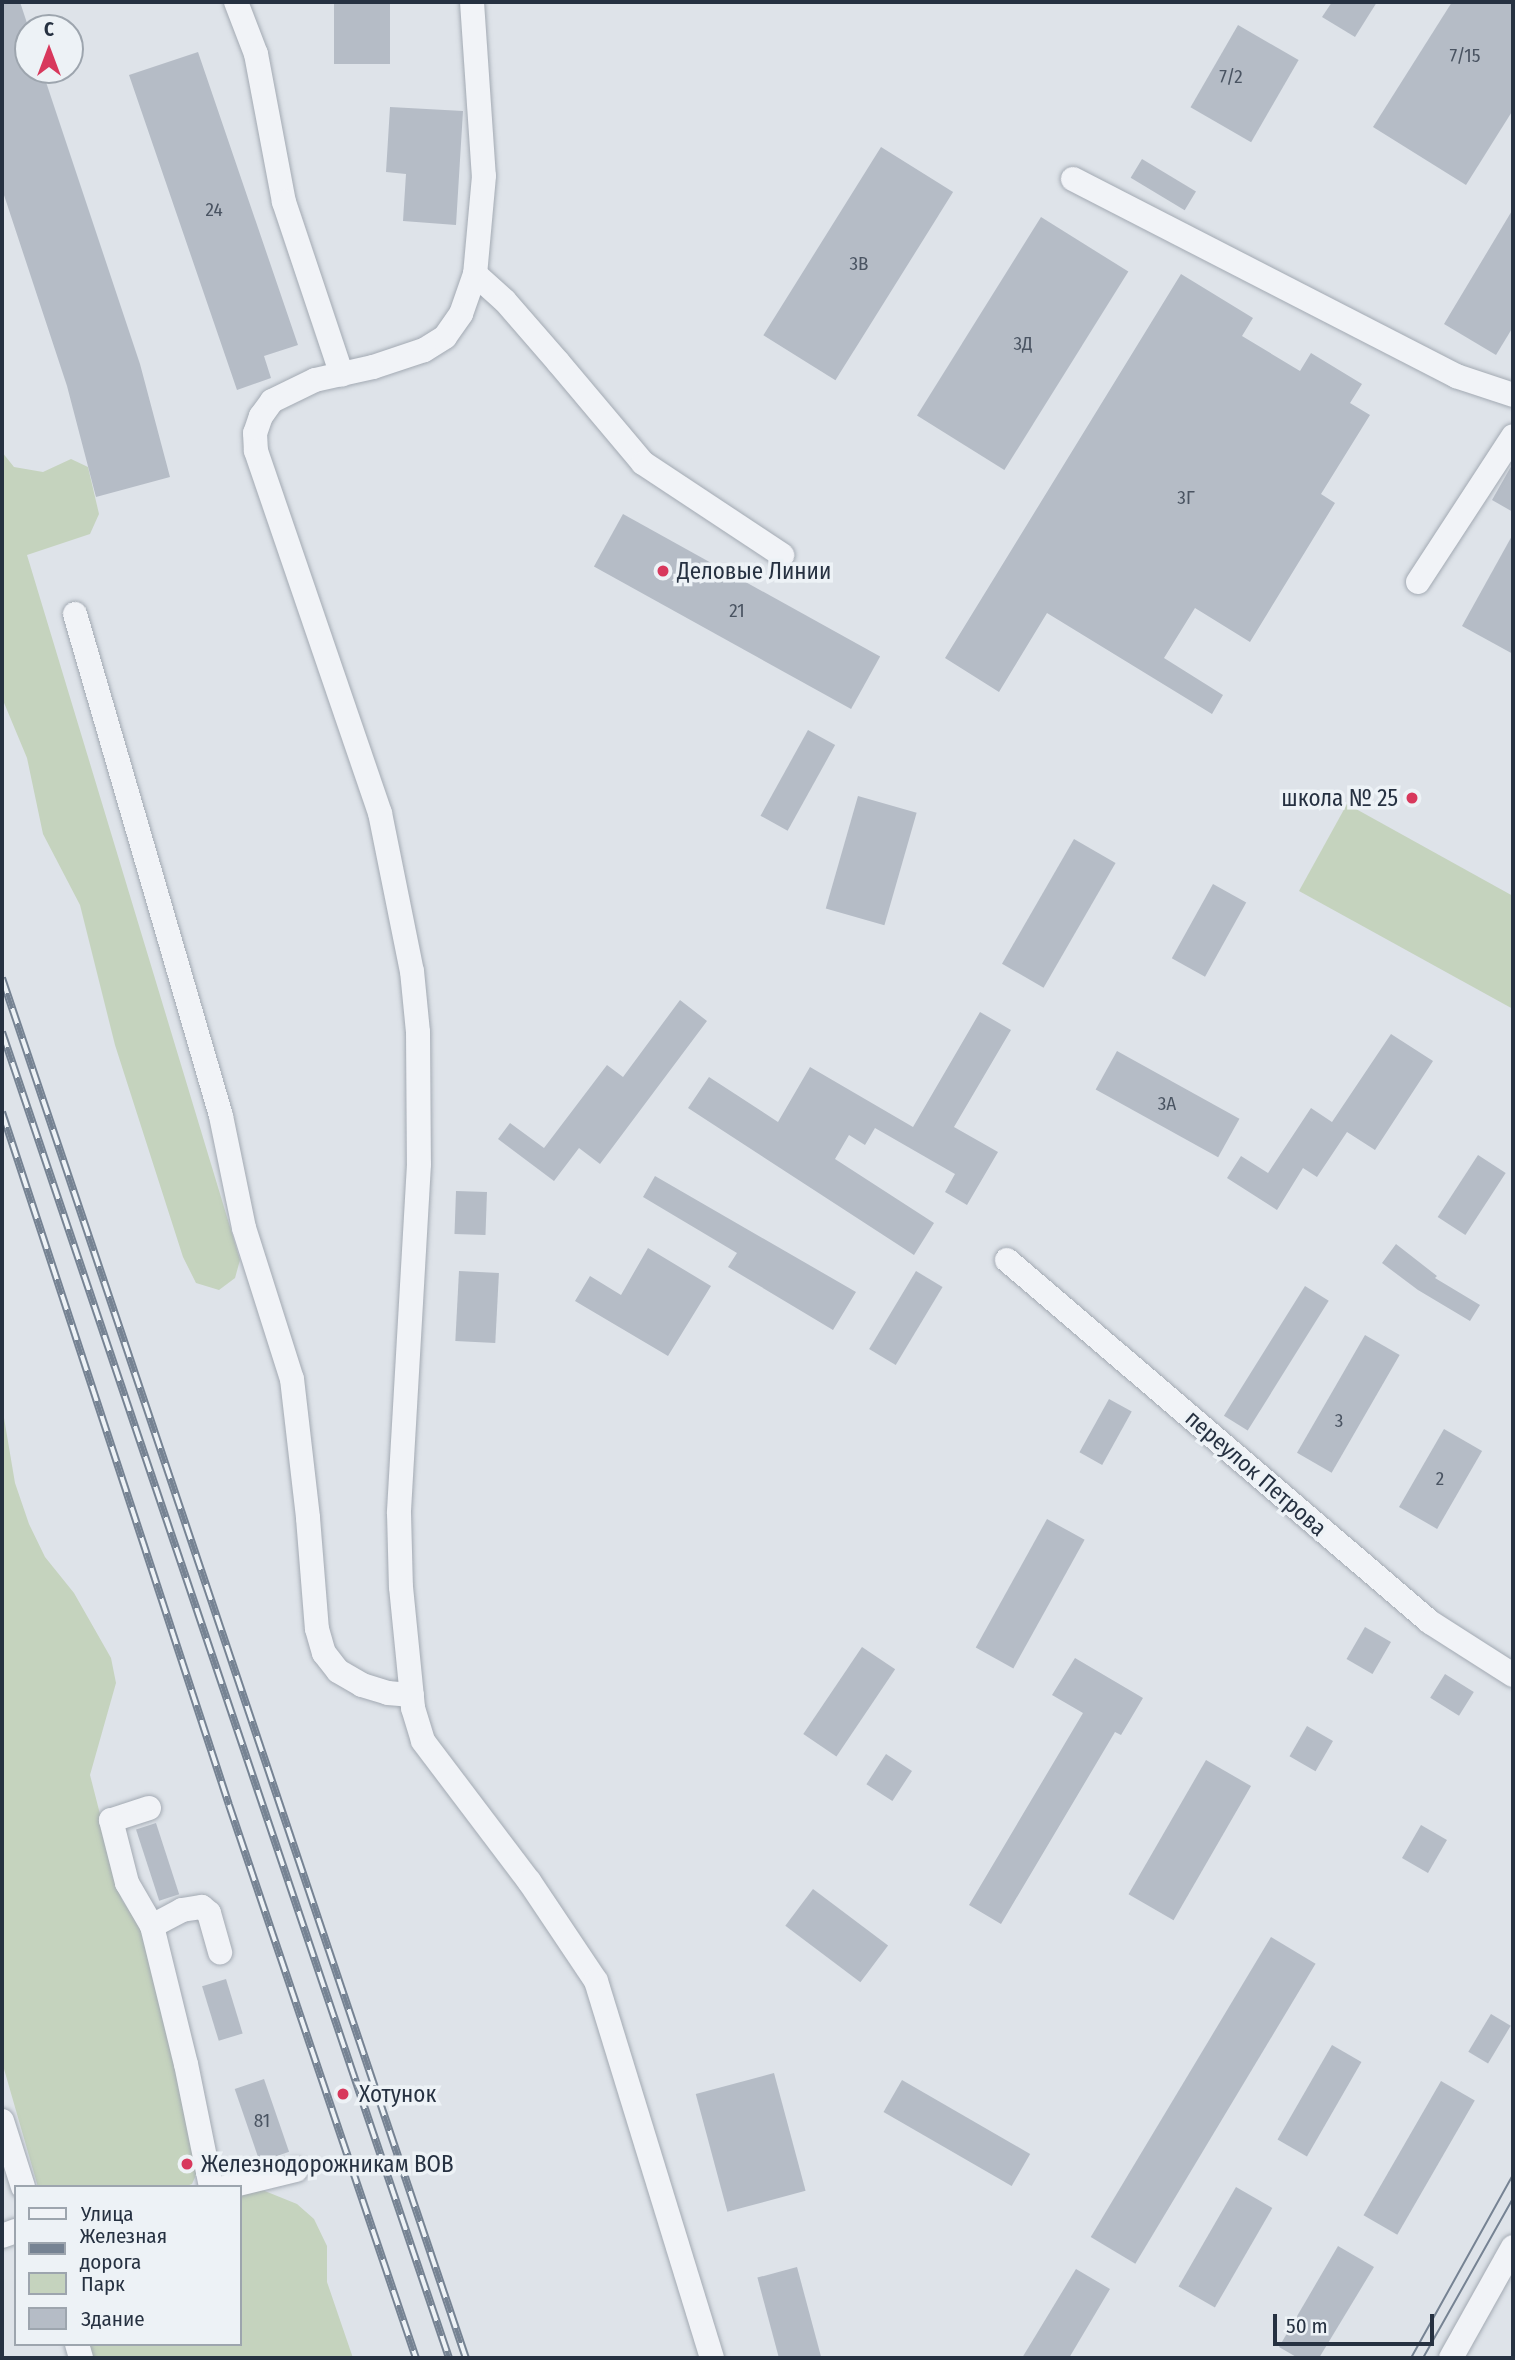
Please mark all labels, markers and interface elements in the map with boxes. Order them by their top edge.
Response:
north arrow [14,14,84,84]
text: С [44,18,54,41]
house number: 7/15 [1450,45,1480,67]
house number: 7/2 [1219,66,1243,88]
house number: 24 [205,199,223,221]
house number: 3В [850,253,868,275]
house number: 3Д [1013,333,1033,355]
house number: 3Г [1177,487,1195,509]
place label: Деловые Линии [677,557,831,585]
marker: Деловые Линии [655,563,671,579]
house number: 21 [729,600,745,622]
place label: школа № 25 [1281,784,1398,812]
marker: школа № 25 [1404,790,1420,806]
house number: 3А [1158,1093,1176,1115]
street label: переулок Петрова [1180,1404,1332,1542]
house number: 3 [1335,1410,1343,1432]
house number: 2 [1436,1468,1444,1490]
place label: Хотунок [359,2080,436,2108]
marker: Хотунок [333,2084,353,2104]
house number: 81 [254,2110,270,2132]
place label: Железнодорожникам ВОВ [201,2150,454,2178]
marker: Железнодорожникам ВОВ [179,2156,195,2172]
legend [14,2185,242,2346]
text: Улица [81,2201,134,2227]
text: Железная дорога [80,2223,167,2275]
text: Парк [81,2271,125,2297]
scale bar [1277,2300,1438,2344]
text: Здание [81,2306,145,2332]
text: 50 m [1286,2313,1328,2339]

